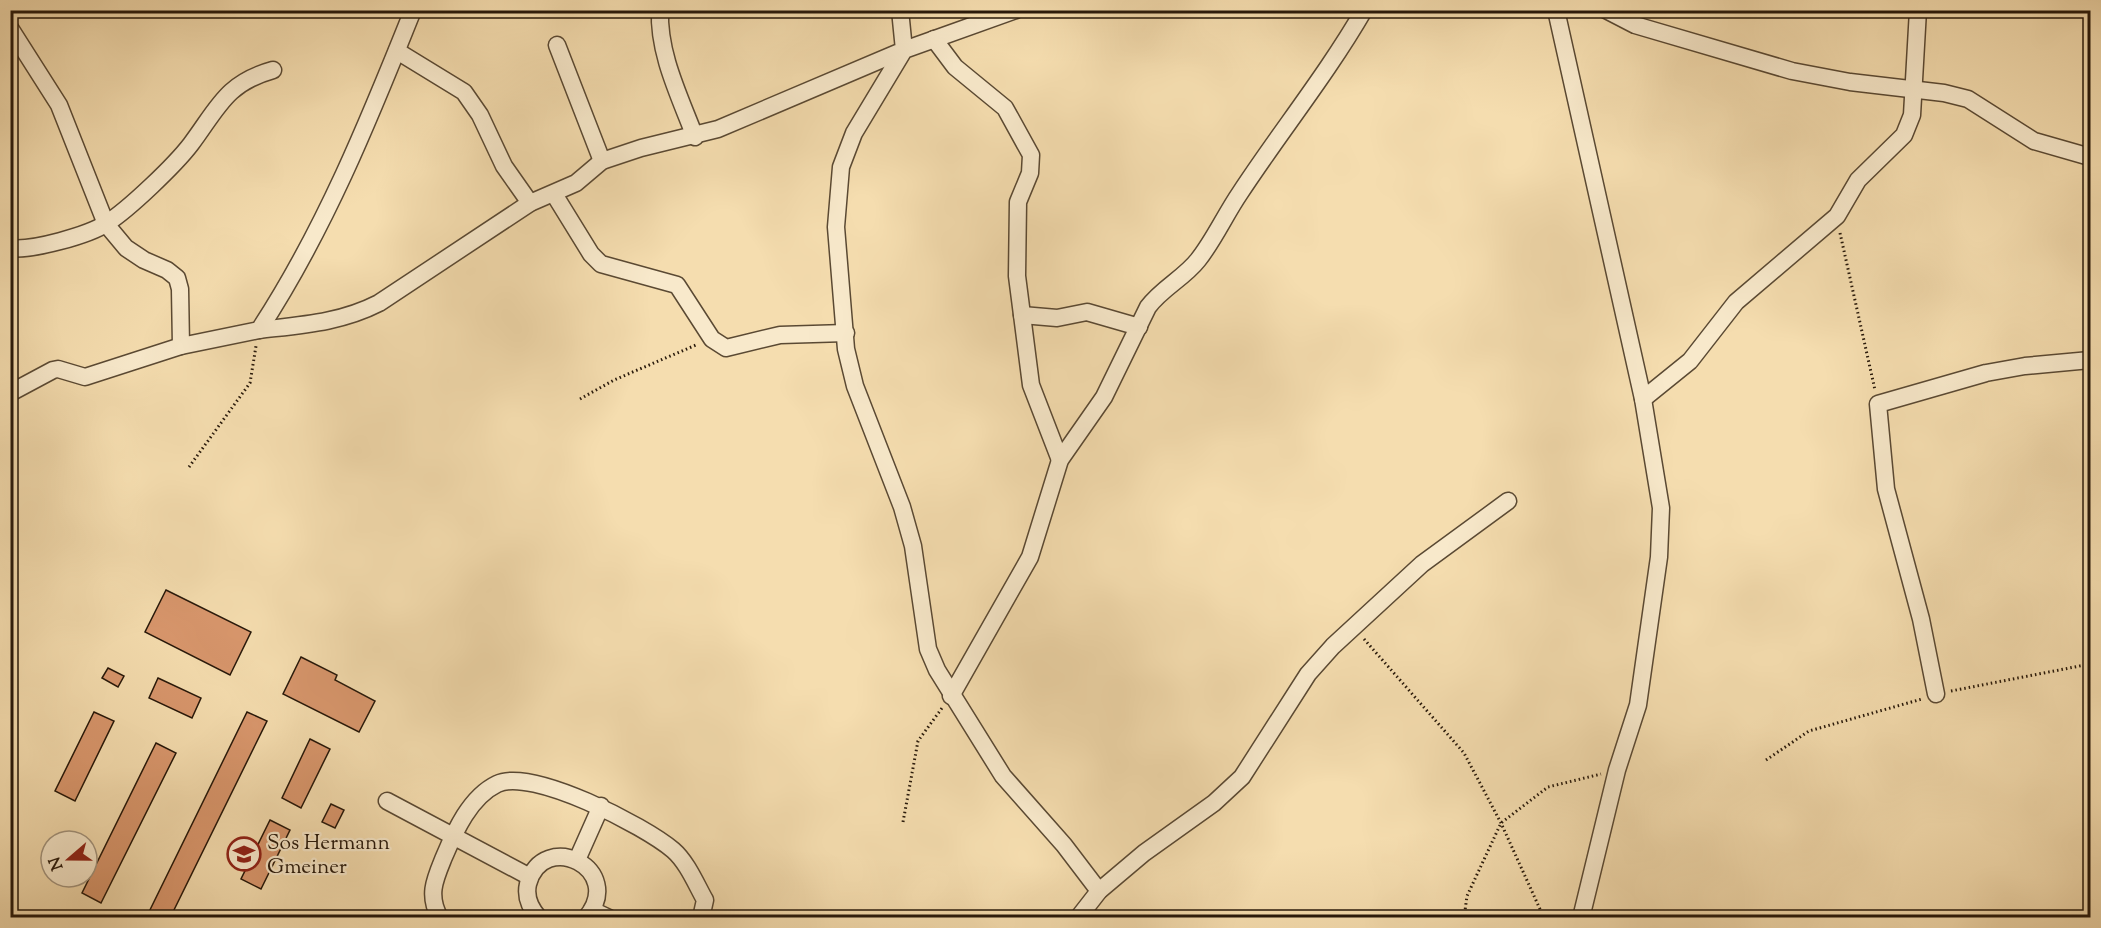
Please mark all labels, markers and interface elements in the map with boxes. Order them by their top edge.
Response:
north arrow [39,829,99,889]
place label: Sos Hermann Gmeiner [267,829,390,883]
school or university icon: Sos Hermann Gmeiner [226,836,262,872]
text: N [44,853,70,873]

